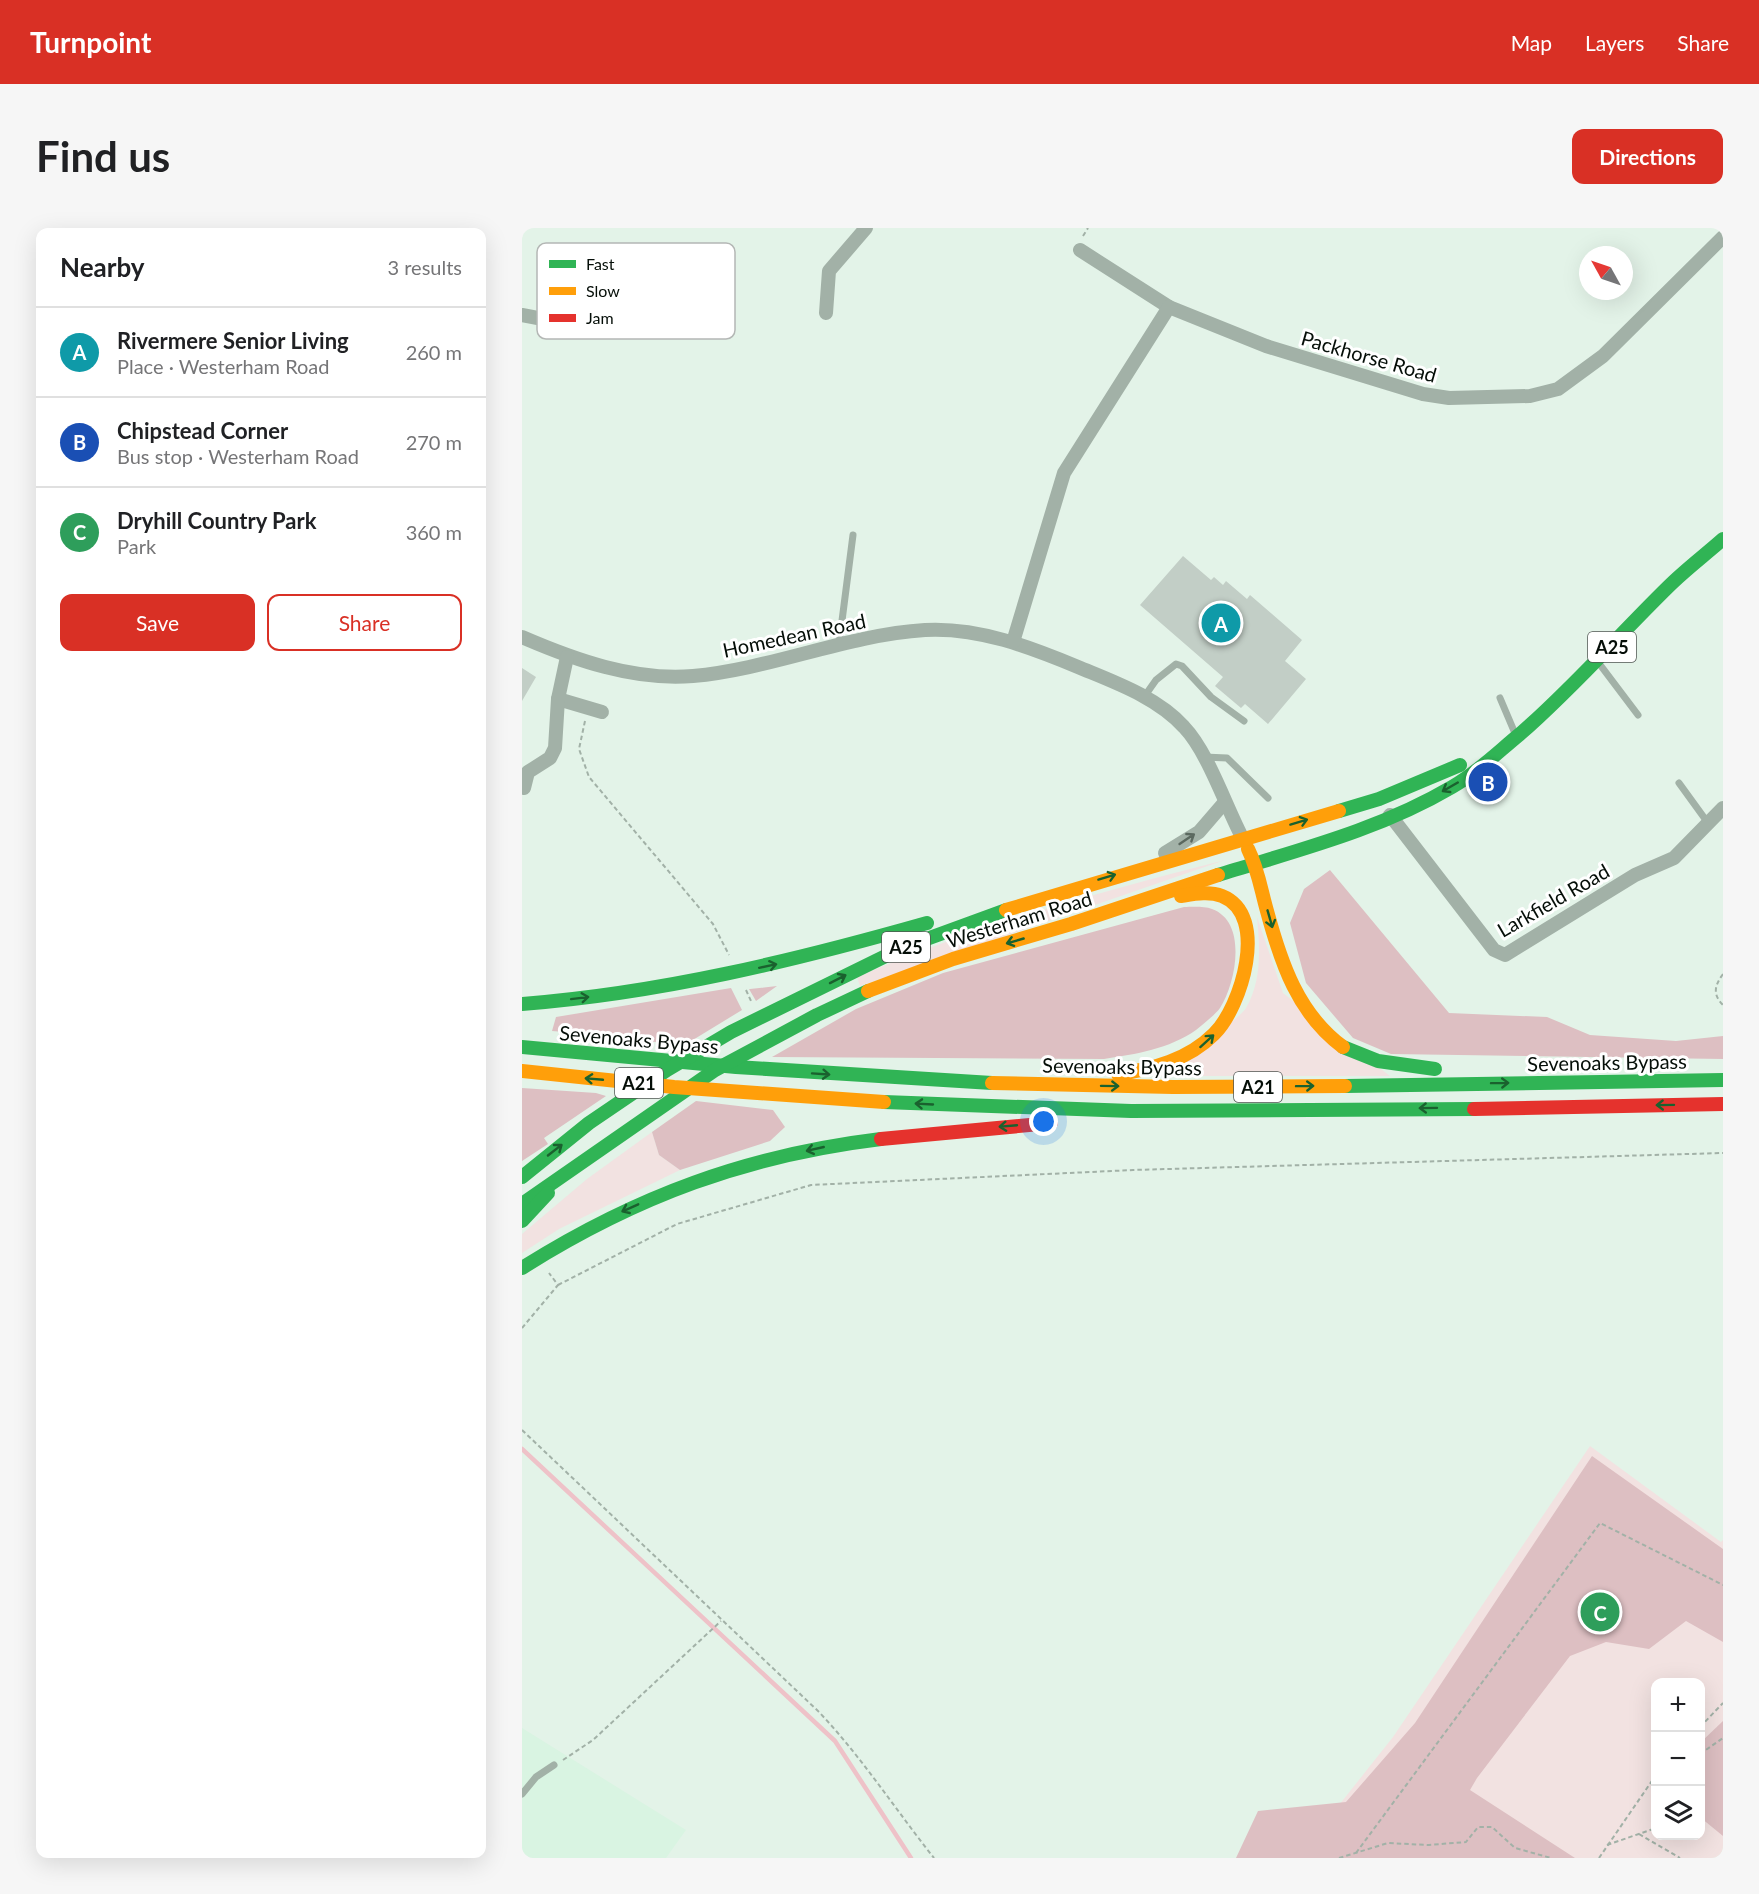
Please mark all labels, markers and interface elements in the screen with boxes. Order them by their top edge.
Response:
text: Turnpoint [30,25,151,59]
text: Map [1511,30,1552,55]
text: Layers [1585,30,1644,55]
text: Share [1677,30,1729,55]
button: Directions [1572,129,1723,184]
text: Find us [36,131,170,181]
legend [537,243,735,339]
north arrow [1579,246,1633,300]
text: Nearby [60,251,145,283]
text: Fast [586,254,615,273]
text: 3 results [387,255,462,279]
text: Slow [586,281,620,300]
text: Jam [586,308,614,327]
street label: Packhorse Road [1299,325,1439,387]
text: Rivermere Senior Living [117,327,349,354]
text: A [73,340,86,364]
text: 260 m [406,340,462,364]
text: Place · Westerham Road [117,354,330,378]
text: Chipstead Corner [117,417,288,444]
text: B [73,430,86,454]
text: 270 m [406,430,462,454]
text: Bus stop · Westerham Road [117,444,359,468]
text: Dryhill Country Park [117,507,316,534]
text: C [73,520,86,544]
text: 360 m [406,520,462,544]
text: Park [117,534,156,558]
button: Save [60,594,255,651]
button: Share [267,594,462,651]
pin: A [1202,600,1240,646]
street label: Homedean Road [720,608,868,662]
road number: A25 [1588,632,1636,662]
pin: B [1468,760,1508,804]
one-way arrow [1442,782,1459,794]
one-way arrow [1289,816,1308,827]
one-way arrow [1179,833,1195,845]
street label: Larkfield Road [1493,858,1613,942]
one-way arrow [1097,871,1116,882]
street label: Westerham Road [943,885,1095,953]
one-way arrow [1265,909,1276,928]
road number: A25 [882,932,930,962]
one-way arrow [1006,936,1025,947]
one-way arrow [758,960,777,971]
one-way arrow [829,973,846,985]
one-way arrow [570,992,590,1003]
street label: Sevenoaks Bypass [558,1020,720,1058]
one-way arrow [1200,1034,1215,1048]
street label: Sevenoaks Bypass [1527,1049,1687,1075]
street label: Sevenoaks Bypass [1042,1053,1202,1079]
road number: A21 [615,1068,663,1098]
one-way arrow [810,1068,830,1079]
road number: A21 [1234,1072,1282,1102]
one-way arrow [584,1073,604,1084]
one-way arrow [1490,1077,1510,1089]
one-way arrow [1100,1080,1120,1092]
one-way arrow [1295,1080,1315,1092]
one-way arrow [914,1098,934,1109]
one-way arrow [1655,1099,1675,1111]
one-way arrow [1418,1103,1438,1114]
your location [1029,1107,1058,1136]
one-way arrow [999,1121,1019,1132]
one-way arrow [547,1143,563,1156]
one-way arrow [806,1143,825,1155]
one-way arrow [621,1203,639,1215]
pin: C [1580,1590,1620,1634]
map controls [1651,1678,1705,1840]
button: + [1651,1678,1705,1732]
button: − [1651,1732,1705,1786]
button: layers [1651,1786,1705,1840]

